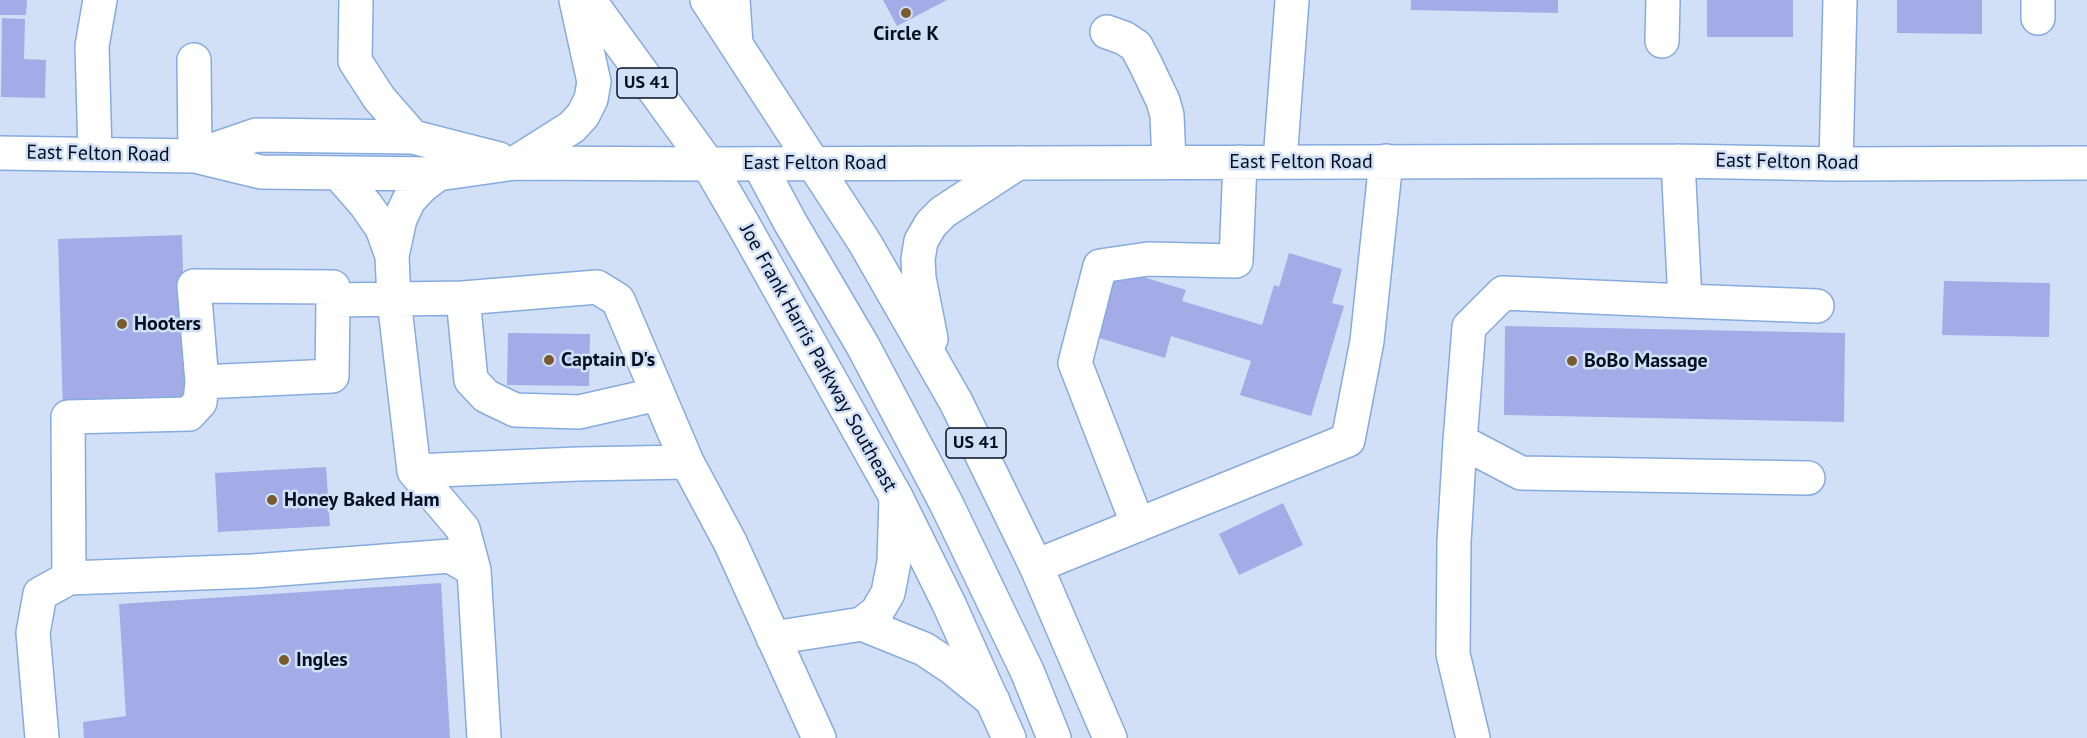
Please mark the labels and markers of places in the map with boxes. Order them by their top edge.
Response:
marker: Circle K [899,6,913,20]
place label: Circle K [873,22,939,46]
place label: Hooters [134,312,201,336]
marker: Hooters [115,317,129,331]
place label: Captain D's [561,348,655,372]
place label: BoBo Massage [1584,349,1708,373]
marker: Captain D's [542,353,556,367]
marker: BoBo Massage [1565,354,1579,368]
place label: Honey Baked Ham [284,488,440,512]
marker: Honey Baked Ham [265,493,279,507]
place label: Ingles [296,648,348,672]
marker: Ingles [277,653,291,667]

